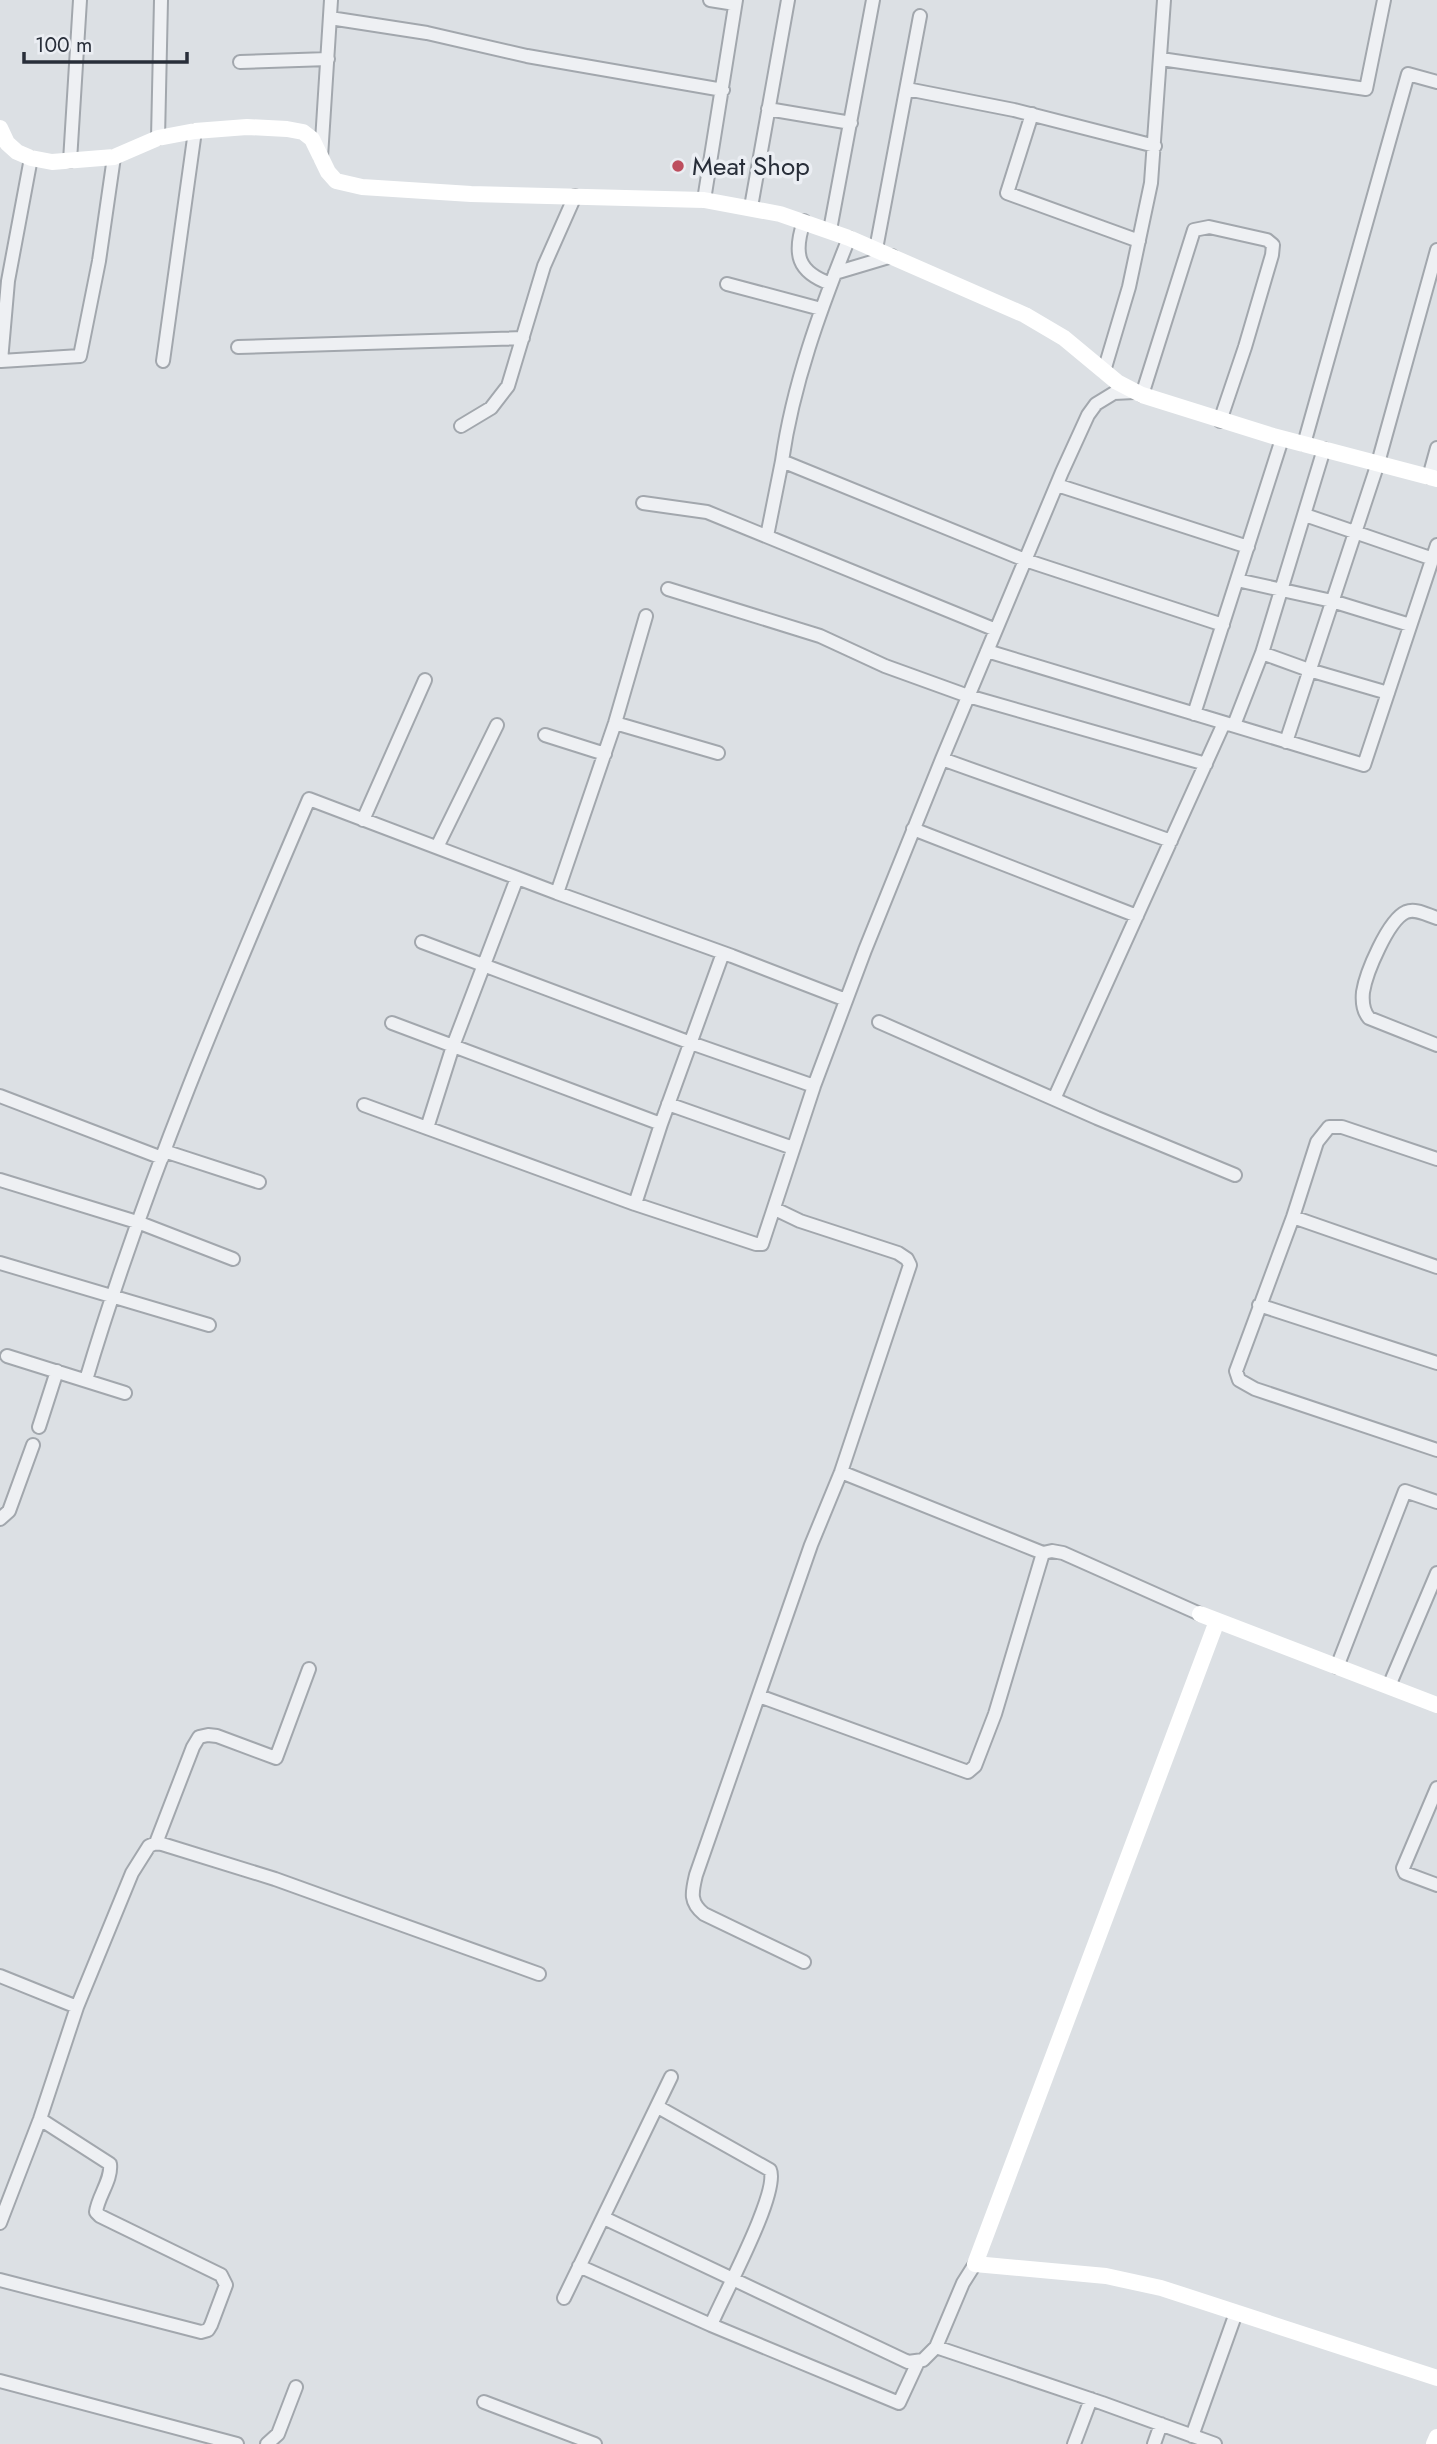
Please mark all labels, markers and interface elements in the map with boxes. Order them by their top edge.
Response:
scale bar [24,21,187,65]
text: 100 m [35,30,92,60]
place label: Meat Shop [692,147,810,185]
marker: Meat Shop [670,158,686,174]

